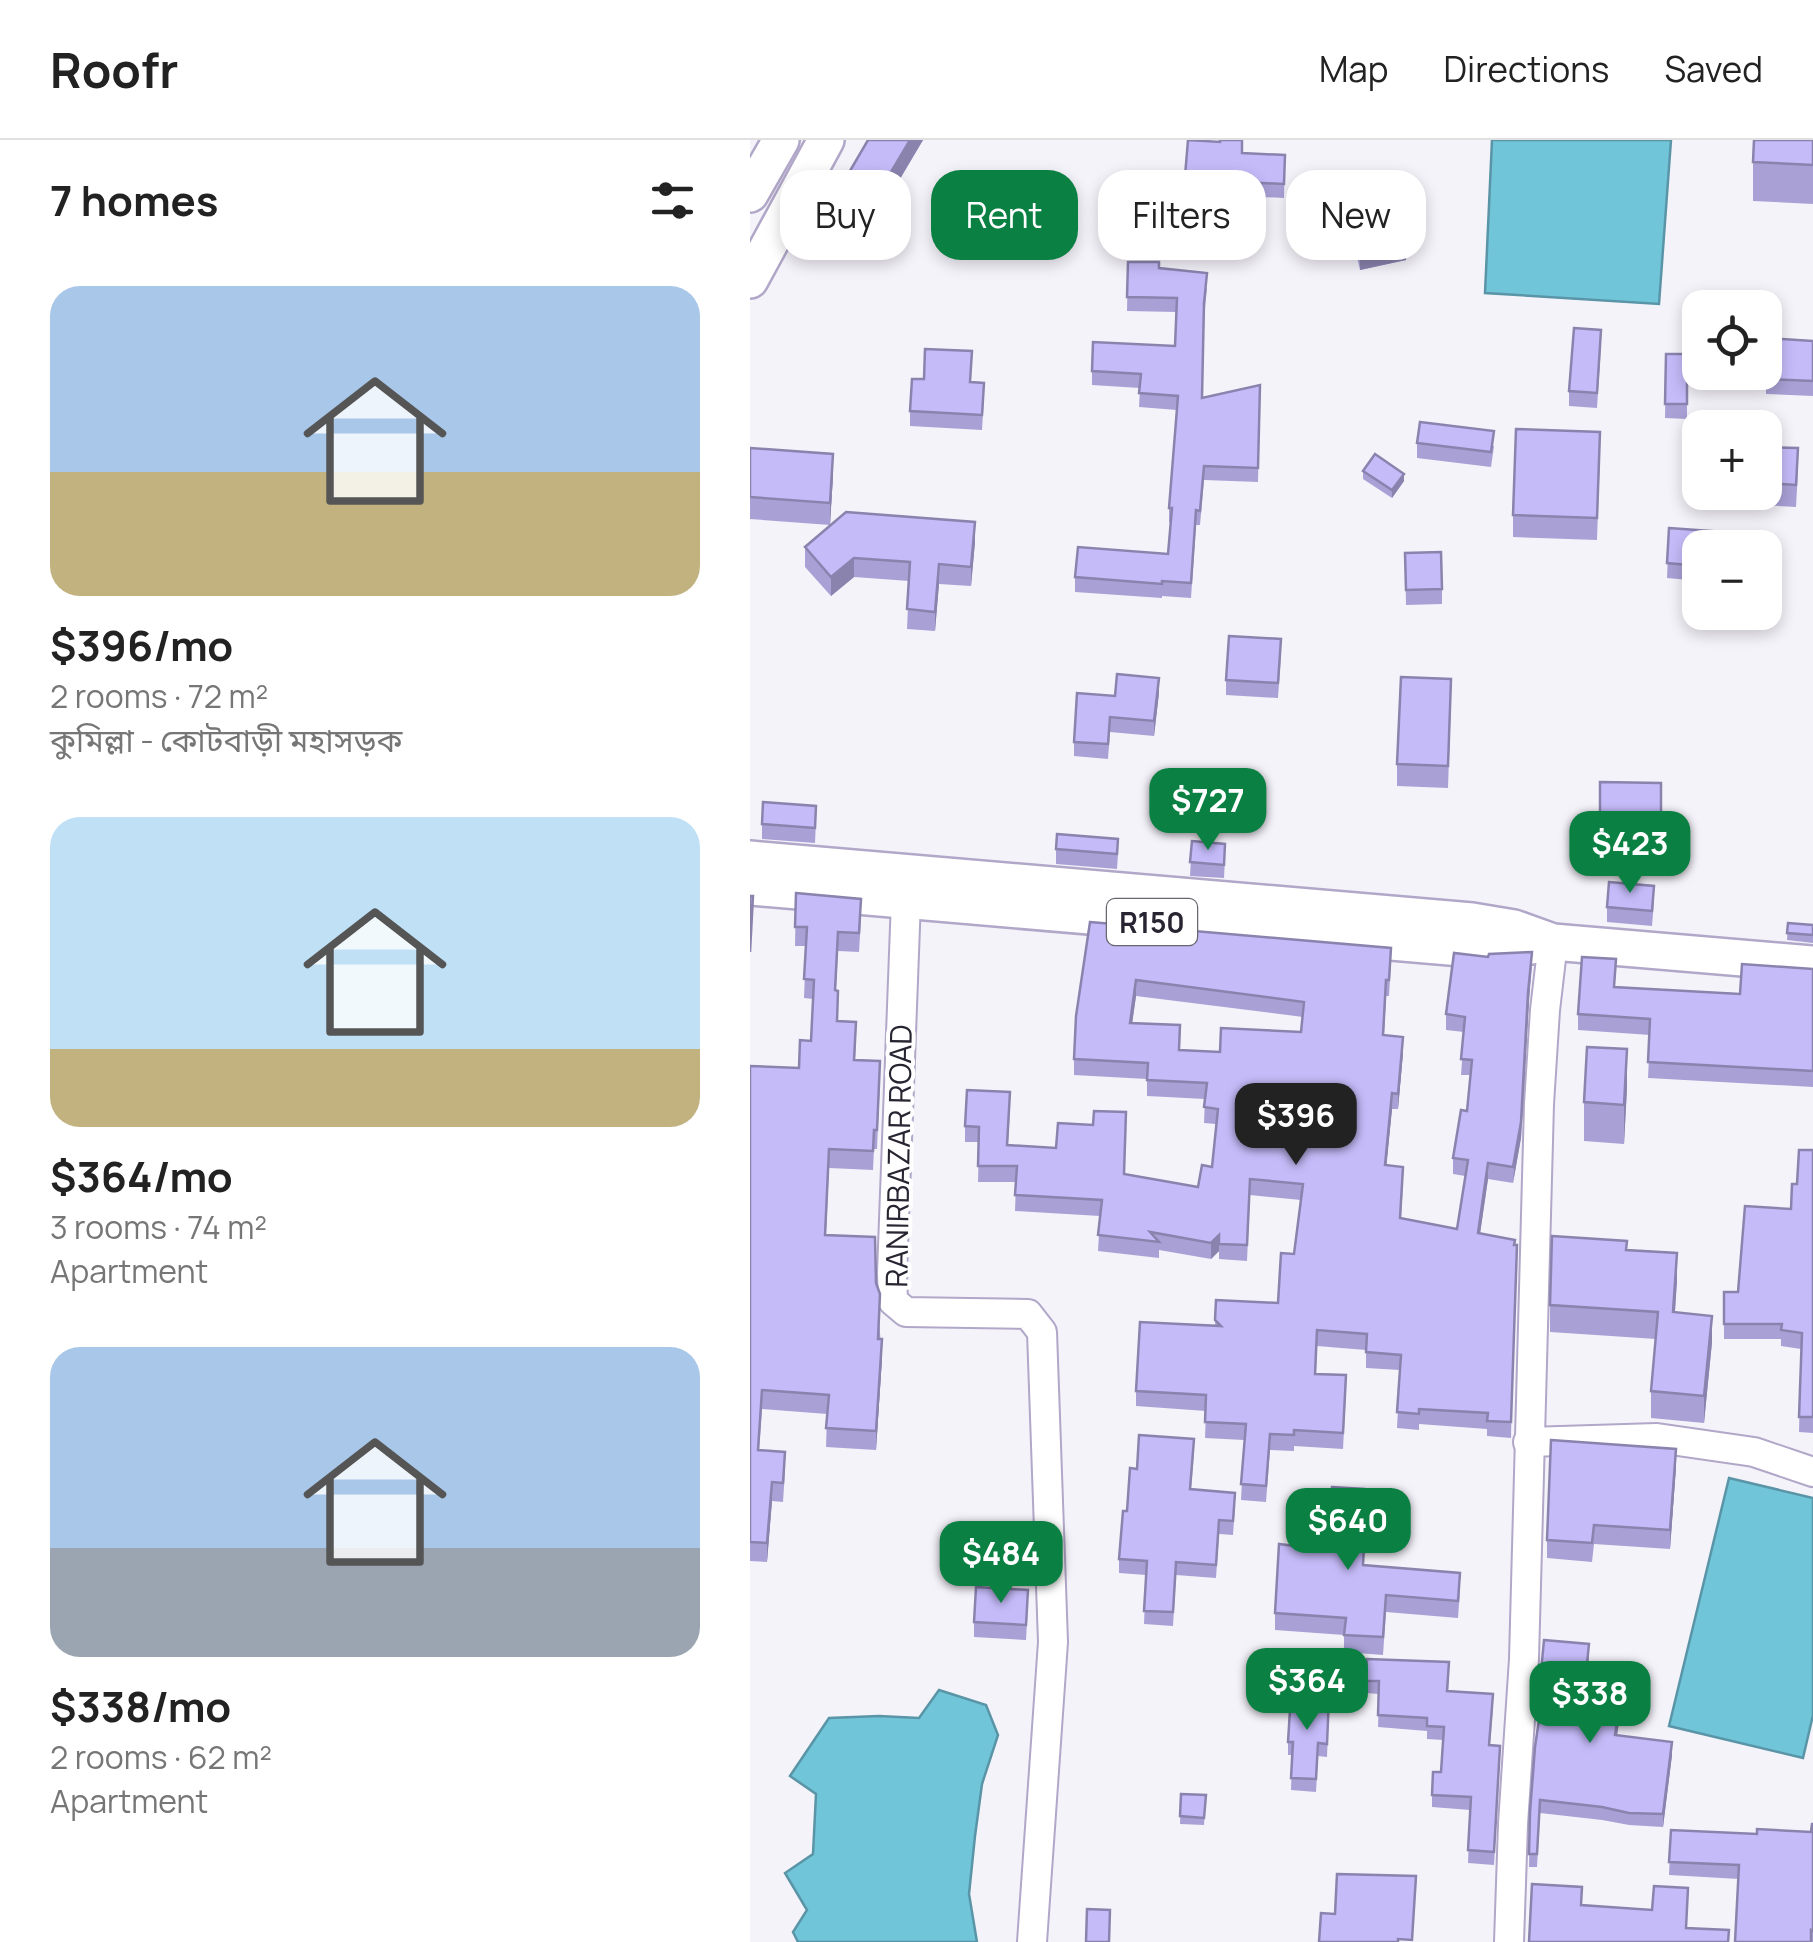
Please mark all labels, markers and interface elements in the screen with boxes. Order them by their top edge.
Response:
text: Roofr [50,37,178,102]
text: Map [1319,45,1389,93]
text: Directions [1444,45,1609,93]
text: Saved [1664,45,1763,93]
chip: Buy [780,170,911,260]
chip: Rent [931,170,1078,260]
chip: Filters [1098,170,1266,260]
chip: New [1286,170,1426,260]
text: 7 homes [50,171,218,229]
icon: filters [645,173,700,228]
map controls [1682,290,1782,630]
button: locate [1682,290,1782,390]
icon: home [285,351,465,531]
button: + [1682,410,1782,510]
button: − [1682,530,1782,630]
text: $396/mo [50,616,233,674]
text: 2 rooms · 72 m² [50,674,268,718]
text: কুমিল্লা - কোটবাড়ী মহাসড়ক [50,718,402,762]
pin: $727 [1149,768,1267,853]
text: $727 [1171,778,1245,822]
pin: $423 [1571,811,1689,896]
text: $423 [1591,821,1669,865]
icon: home [285,882,465,1062]
road number: R150 [1107,899,1197,945]
street label: RANIRBAZAR ROAD [875,1024,921,1288]
pin: $396 [1237,1083,1355,1168]
text: $396 [1257,1093,1335,1137]
text: $364/mo [50,1147,233,1205]
text: 3 rooms · 74 m² [50,1205,267,1249]
text: Apartment [50,1249,208,1293]
icon: home [285,1412,465,1592]
pin: $640 [1289,1488,1407,1573]
text: $640 [1308,1498,1388,1542]
pin: $484 [942,1521,1060,1606]
text: $484 [962,1531,1040,1575]
pin: $364 [1248,1648,1366,1733]
text: $364 [1268,1658,1346,1702]
pin: $338 [1531,1661,1649,1746]
text: $338 [1552,1671,1628,1715]
text: $338/mo [50,1677,231,1735]
text: 2 rooms · 62 m² [50,1735,272,1779]
text: Apartment [50,1779,208,1823]

